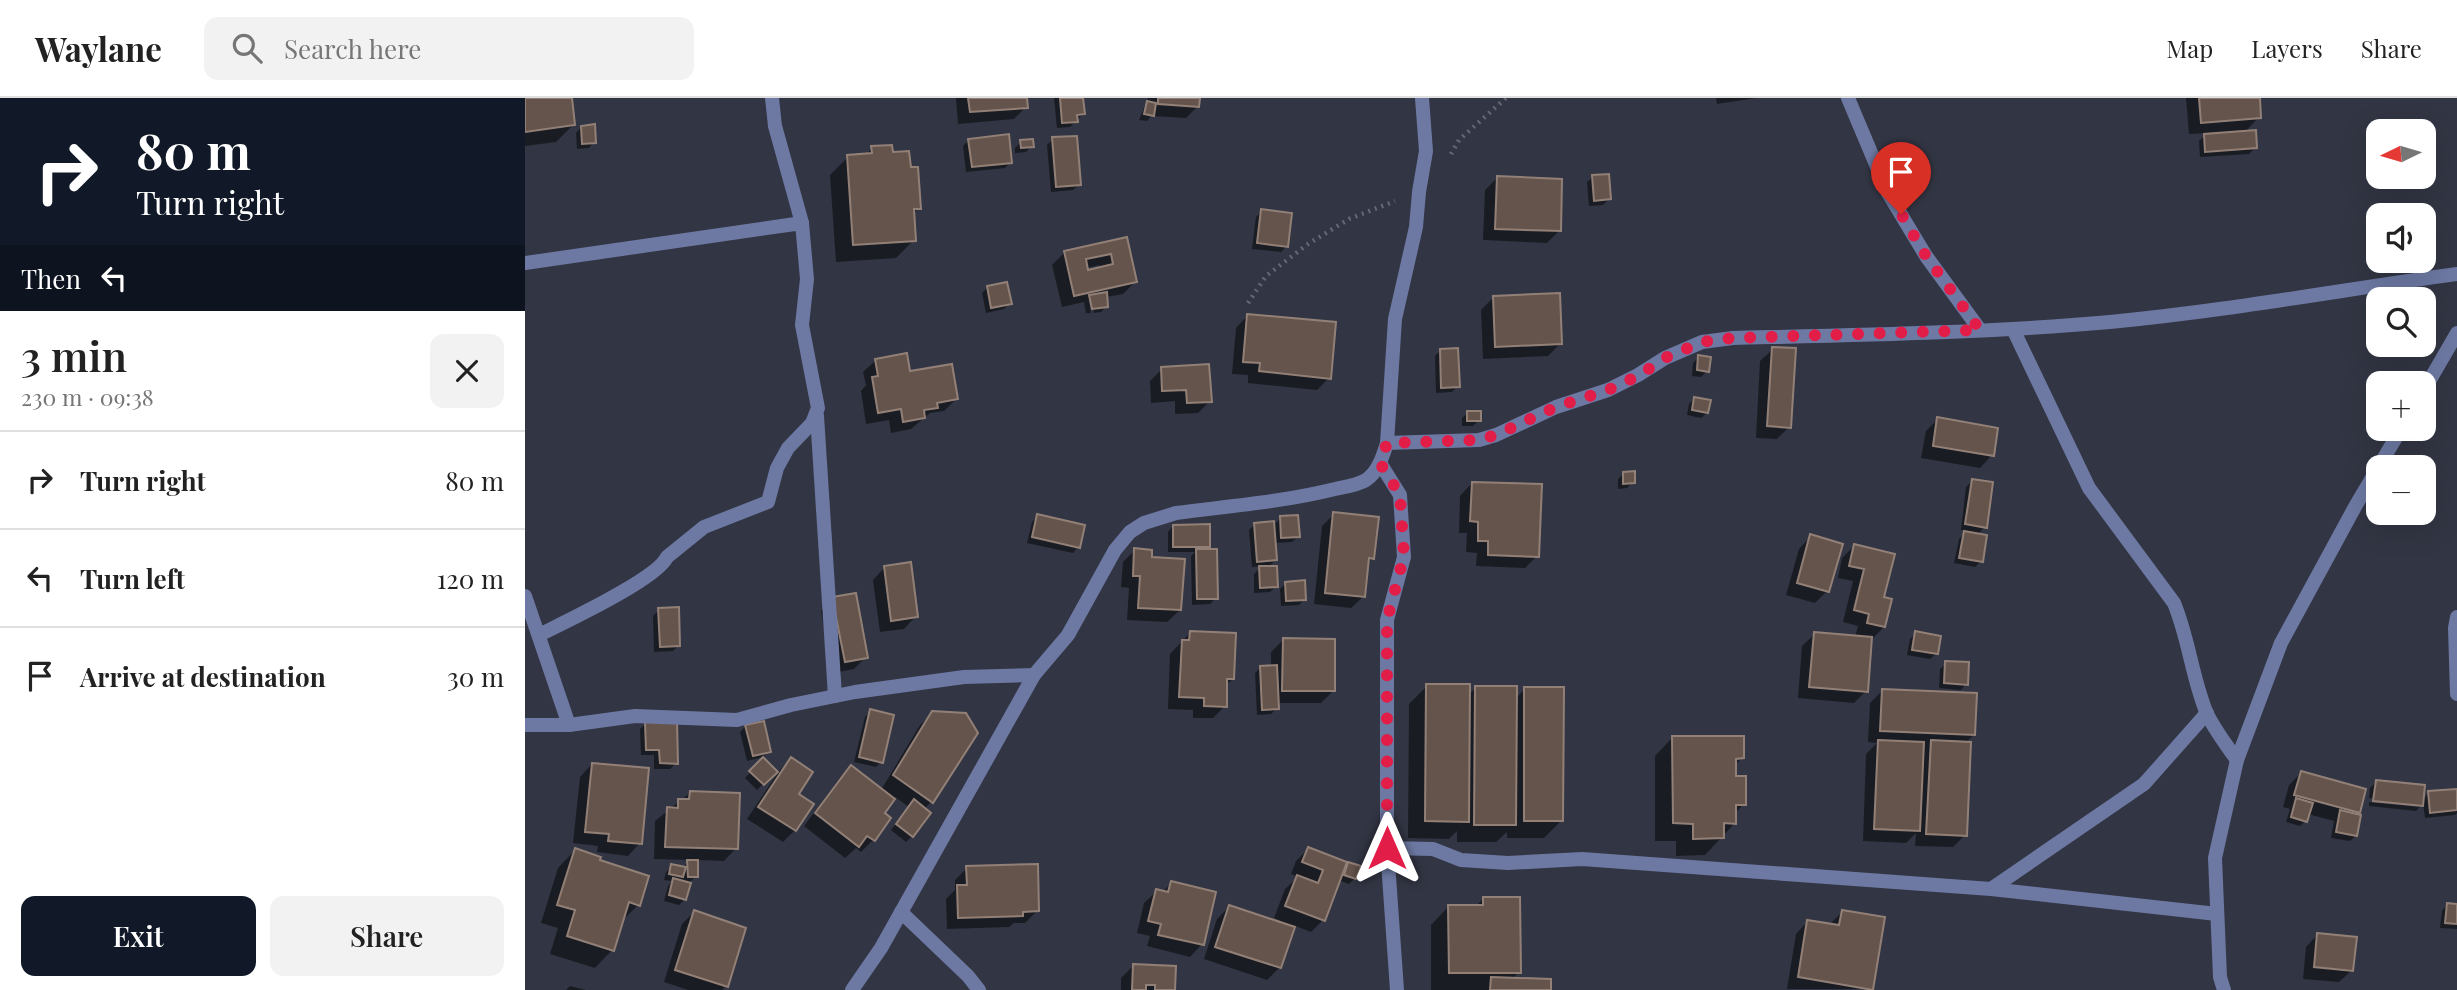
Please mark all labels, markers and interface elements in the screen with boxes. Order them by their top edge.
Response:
search box [204,17,694,80]
text: Waylane [35,26,162,70]
icon: search [228,29,266,67]
text: Search here [284,31,421,66]
text: Map [2167,32,2213,64]
text: Layers [2251,32,2323,64]
text: Share [2361,32,2422,64]
text: 80 m [136,117,251,182]
north arrow [2366,119,2436,189]
map controls [2366,119,2436,525]
icon: right [21,126,112,217]
pin [1871,142,1931,214]
icon: arrive [1882,153,1920,191]
text: Turn right [136,180,284,223]
button: sound [2366,203,2436,273]
icon: left [95,259,133,297]
text: Then [21,261,81,296]
button: search [2366,287,2436,357]
text: 3 min [21,327,127,383]
button: close [430,334,504,408]
button: + [2366,371,2436,441]
text: 230 m · 09:38 [21,381,154,412]
button: − [2366,455,2436,525]
icon: right [21,461,59,499]
text: Turn right [80,463,206,498]
text: 80 m [445,463,504,498]
icon: left [21,559,59,597]
text: Turn left [80,561,185,596]
text: 120 m [437,561,504,596]
icon: arrive [21,657,59,695]
text: Arrive at destination [80,659,326,694]
text: 30 m [447,659,504,694]
position arrow [1350,811,1424,885]
button: Exit [21,896,256,976]
button: Share [270,896,504,976]

